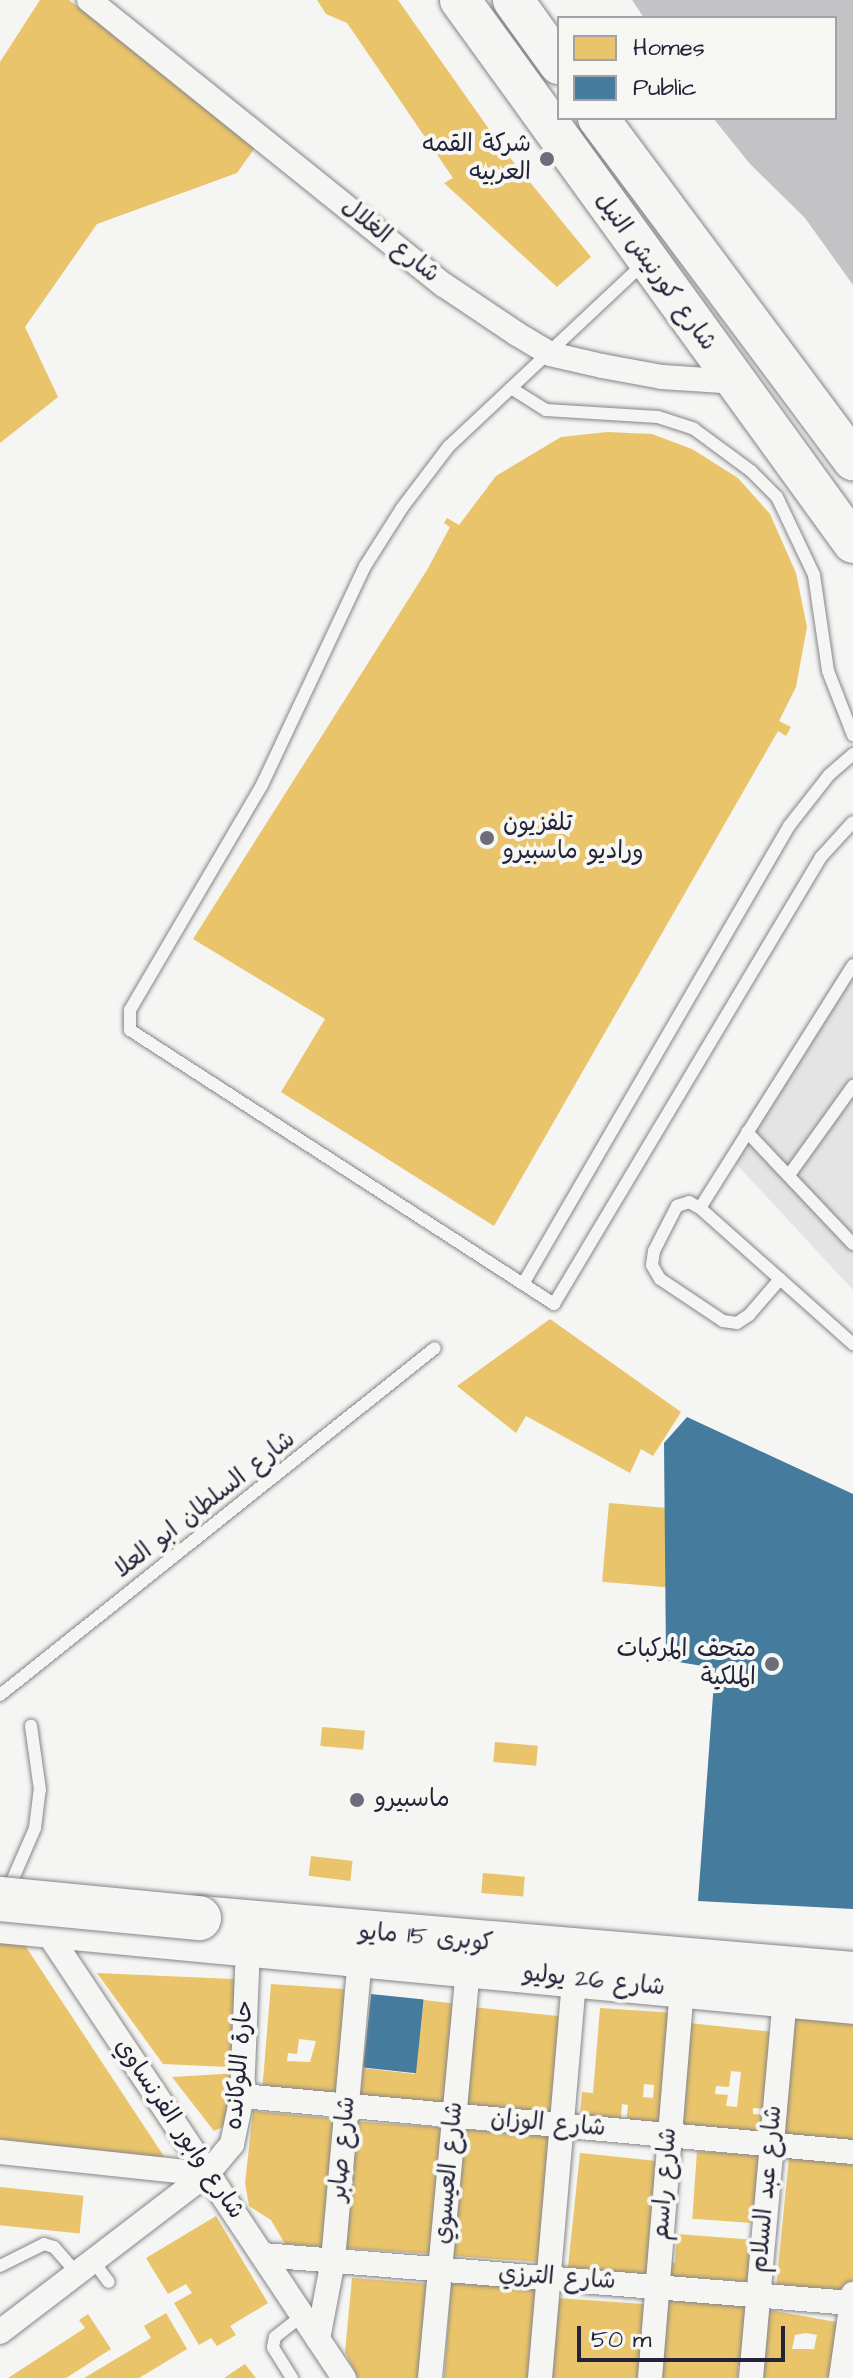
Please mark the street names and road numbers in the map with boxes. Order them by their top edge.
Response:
street label: شارع كورنيش النيل [588,187,722,357]
street label: شارع الغلال [335,193,445,289]
street label: شارع السلطان ابو العلا [109,1425,301,1585]
street label: كوبرى 15 مايو [358,1918,494,1958]
street label: شارع 26 يوليو [522,1959,666,2003]
street label: حارة اللوكانده [220,1999,260,2131]
street label: شارع وابور الفرنساوي [108,2033,250,2225]
street label: شارع صابر [324,2095,362,2203]
street label: شارع العيسوي [428,2101,470,2245]
street label: شارع عبد السلام [745,2104,789,2274]
street label: شارع الوزان [489,2105,607,2143]
street label: شارع راسم [647,2127,683,2241]
street label: شارع الترزي [497,2260,617,2296]

